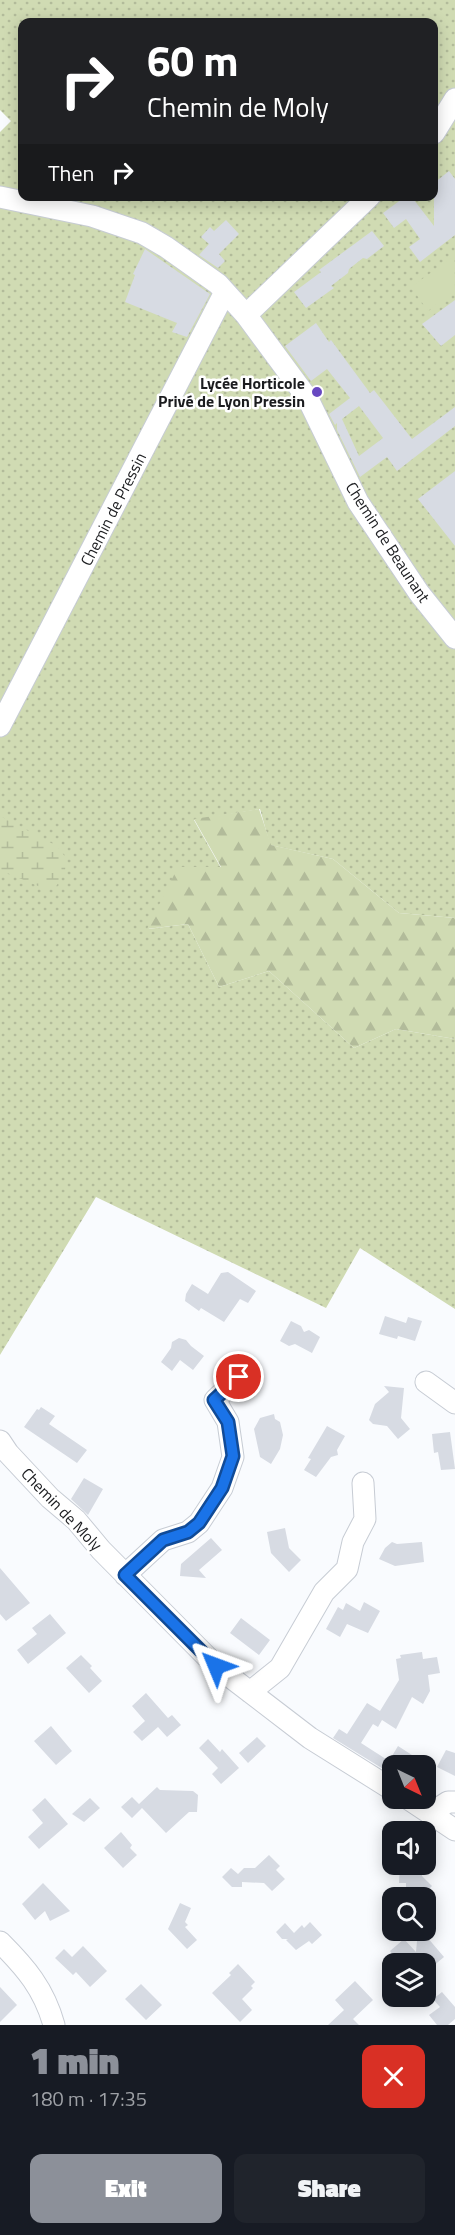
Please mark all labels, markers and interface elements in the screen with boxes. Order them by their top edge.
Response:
text: 60 m [147,28,239,92]
icon: right [48,42,126,120]
text: Chemin de Moly [147,86,329,127]
text: Then [48,156,94,190]
icon: right [106,156,139,189]
place label: Lycée Horticole Privé de Lyon Pressin [158,371,305,413]
marker: Lycée Horticole Privé de Lyon Pressin [310,385,324,399]
street label: Chemin de Pressin [74,448,152,570]
street label: Chemin de Beaunant [340,477,436,607]
pin [213,1351,264,1402]
icon: arrive [222,1360,255,1393]
street label: Chemin de Moly [16,1462,108,1556]
position arrow [184,1634,248,1698]
north arrow [382,1755,436,1809]
map controls [382,1755,436,2007]
button: sound [382,1821,436,1875]
button: search [382,1887,436,1941]
button: layers [382,1953,436,2007]
text: 1 min [30,2033,119,2088]
button: close [362,2045,425,2108]
text: 180 m · 17:35 [30,2083,147,2114]
button: Exit [30,2154,222,2223]
button: Share [234,2154,425,2223]

